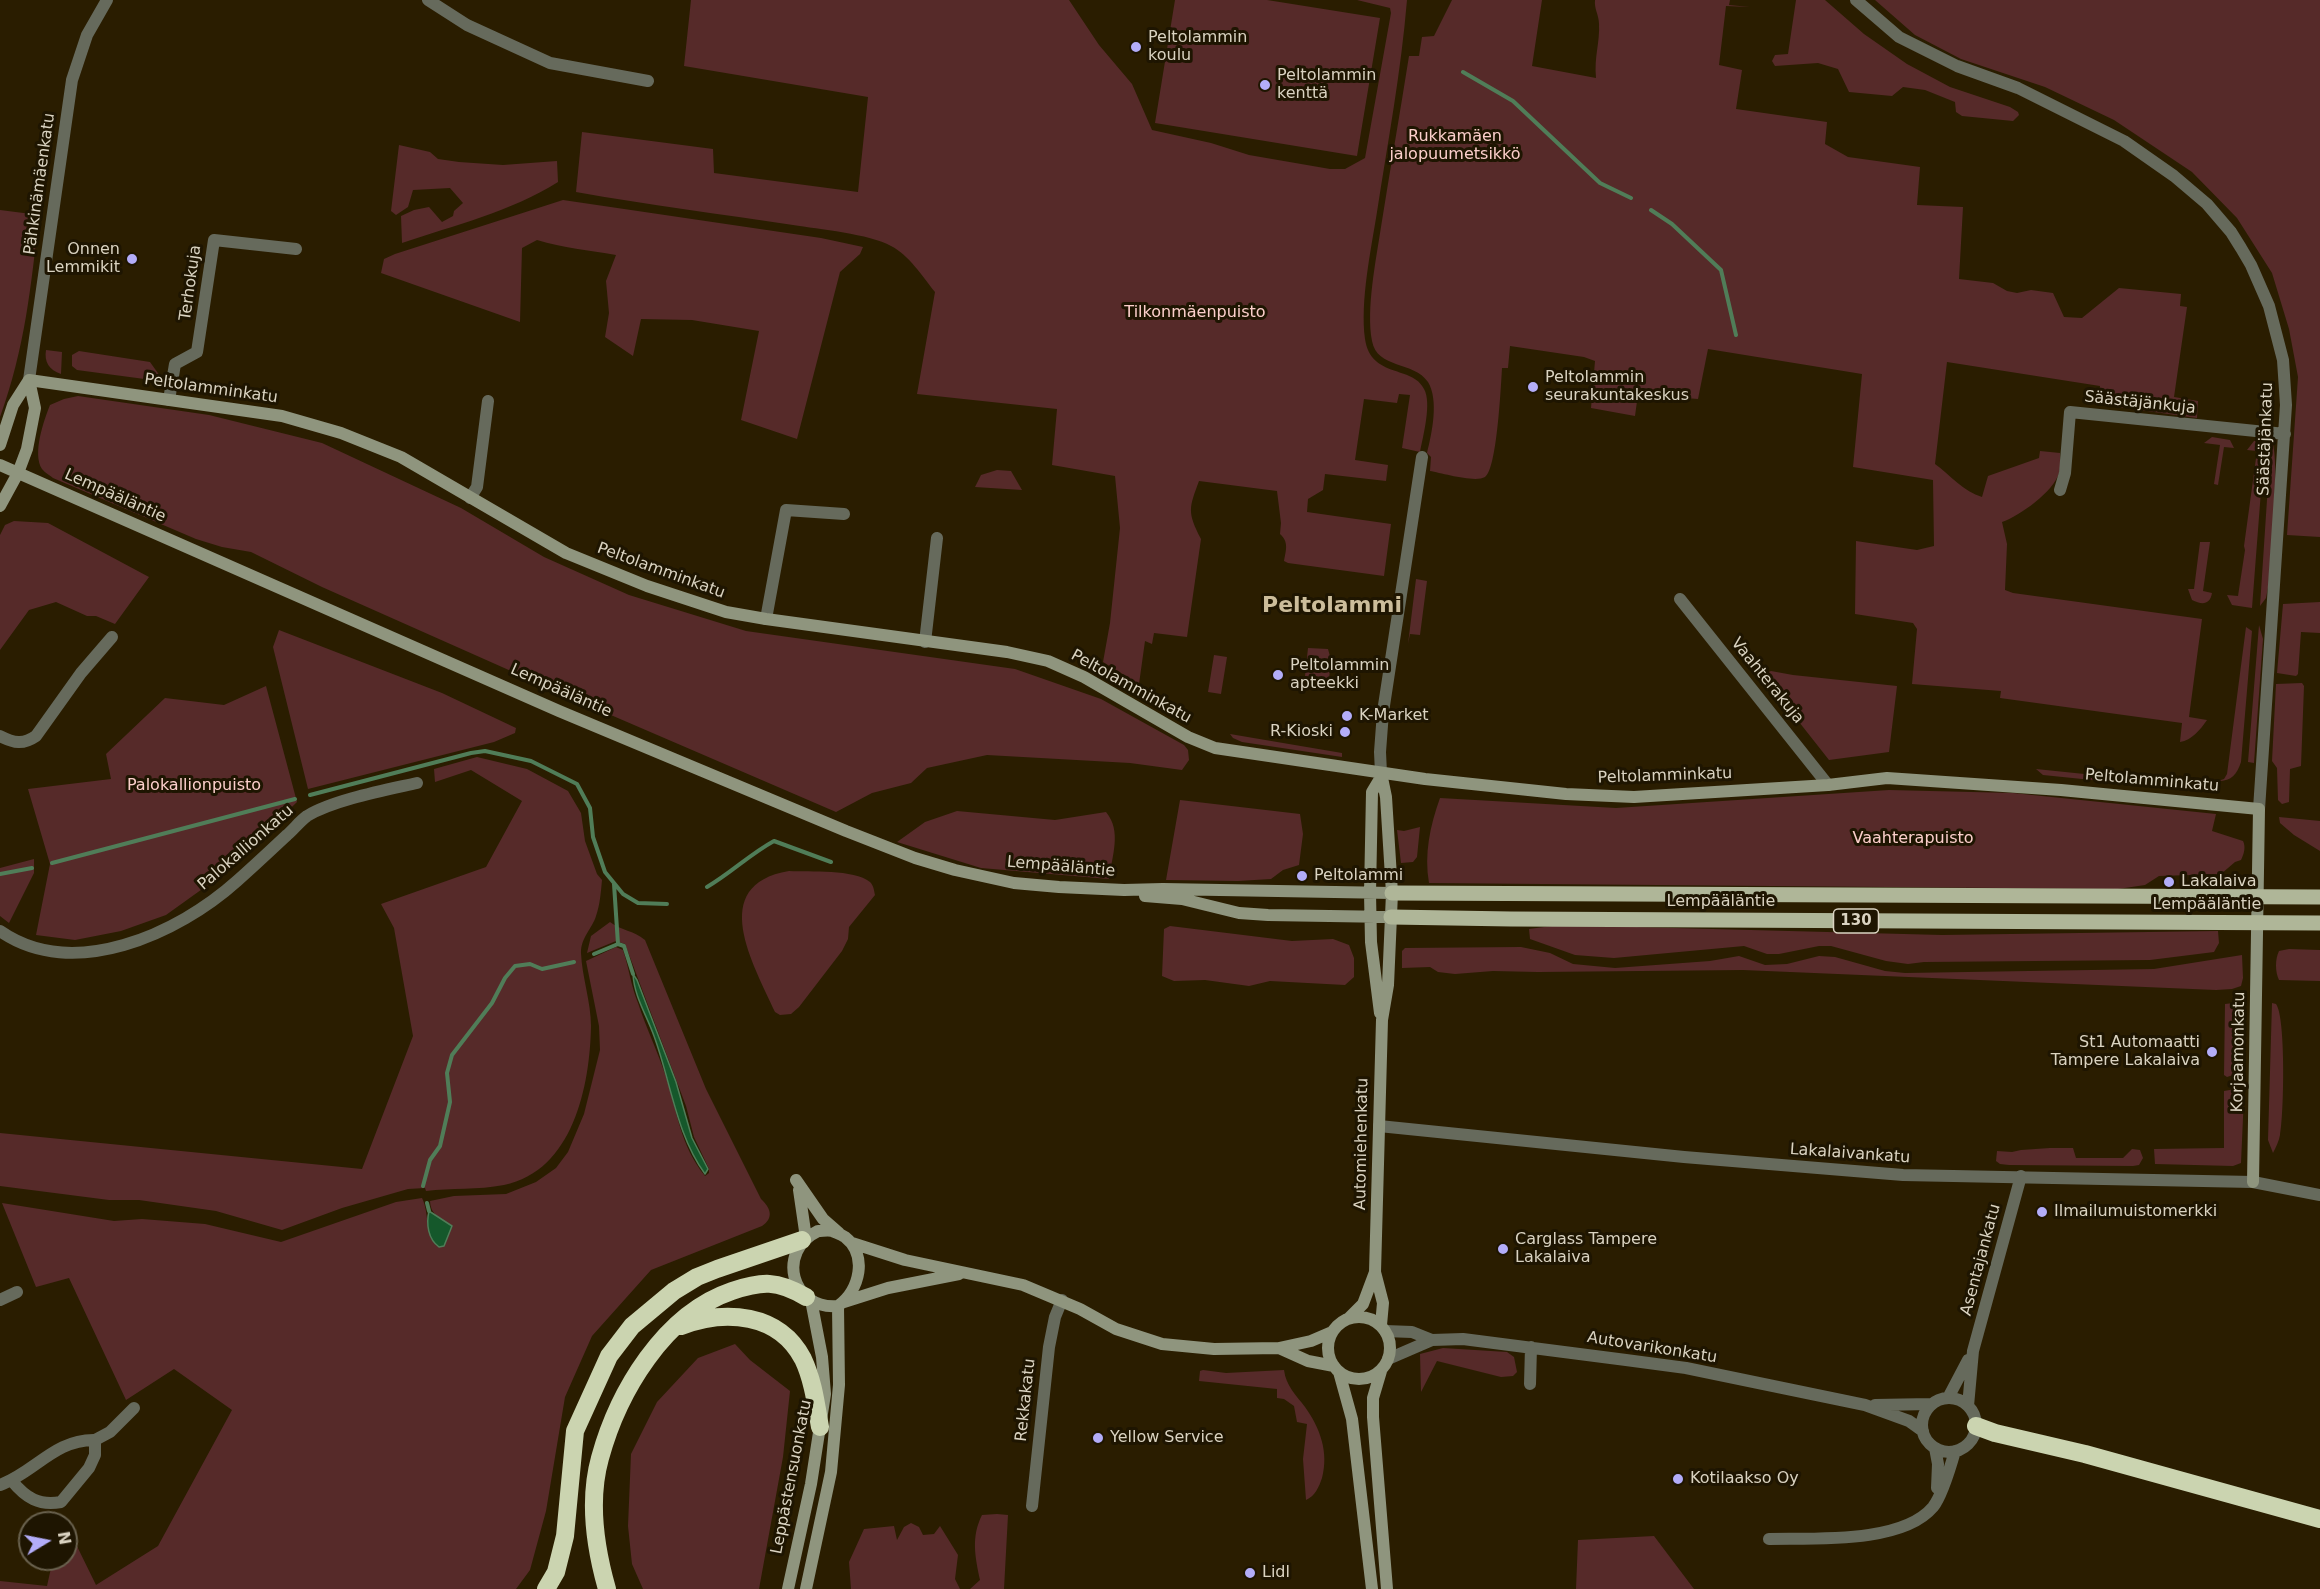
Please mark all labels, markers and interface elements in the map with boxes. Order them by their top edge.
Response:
place label: Peltolammin koulu [1148,28,1247,66]
marker: Peltolammin koulu [1129,40,1143,54]
place label: Peltolammin kenttä [1277,66,1376,104]
marker: Peltolammin kenttä [1258,78,1272,92]
street label: Pähkinämäenkatu [21,112,59,256]
park label: Rukkamäen jalopuumetsikkö [1389,127,1521,165]
place label: Onnen Lemmikit [46,240,120,278]
street label: Terhokuja [176,244,206,322]
marker: Onnen Lemmikit [125,252,139,266]
park label: Tilkonmäenpuisto [1124,303,1266,323]
place label: Peltolammin seurakuntakeskus [1545,368,1689,406]
street label: Peltolamminkatu [143,370,279,408]
marker: Peltolammin seurakuntakeskus [1526,380,1540,394]
street label: Säästäjänkatu [2254,382,2278,496]
street label: Säästäjänkuja [2083,388,2197,418]
street label: Lempääläntie [61,465,169,527]
street label: Peltolamminkatu [594,539,728,603]
district label: Peltolammi [1262,593,1402,619]
street label: Vaahterakuja [1726,634,1808,728]
street label: Peltolamminkatu [1067,646,1195,728]
place label: Peltolammin apteekki [1290,656,1389,694]
street label: Lempääläntie [507,660,615,722]
marker: Peltolammin apteekki [1271,668,1285,682]
place label: K-Market [1359,706,1429,726]
marker: K-Market [1340,709,1354,723]
place label: R-Kioski [1270,722,1333,742]
marker: R-Kioski [1338,725,1352,739]
street label: Peltolamminkatu [1597,764,1733,788]
street label: Peltolamminkatu [2084,766,2220,796]
park label: Palokallionpuisto [127,776,261,796]
street label: Palokallionkatu [194,801,298,895]
park label: Vaahterapuisto [1852,829,1974,849]
street label: Lempääläntie [1006,853,1116,881]
place label: Peltolammi [1314,866,1403,886]
marker: Peltolammi [1295,869,1309,883]
place label: Lakalaiva [2181,872,2256,892]
marker: Lakalaiva [2162,875,2176,889]
street label: Lempääläntie [1667,892,1775,912]
street label: Lempääläntie [2153,895,2261,915]
road number: 130 [1834,909,1878,933]
street label: Korjaamonkatu [2228,991,2250,1113]
place label: St1 Automaatti Tampere Lakalaiva [2051,1033,2200,1071]
marker: St1 Automaatti Tampere Lakalaiva [2205,1045,2219,1059]
street label: Automiehenkatu [1351,1078,1373,1210]
street label: Lakalaivankatu [1789,1140,1911,1168]
street label: Asentajankatu [1957,1202,2005,1318]
place label: Ilmailumuistomerkki [2054,1202,2217,1222]
marker: Ilmailumuistomerkki [2035,1205,2049,1219]
place label: Carglass Tampere Lakalaiva [1515,1230,1657,1268]
marker: Carglass Tampere Lakalaiva [1496,1242,1510,1256]
street label: Autovarikonkatu [1586,1328,1718,1368]
street label: Rekkakatu [1012,1357,1040,1443]
street label: Leppästensuonkatu [768,1398,816,1556]
place label: Yellow Service [1110,1428,1223,1448]
marker: Yellow Service [1091,1431,1105,1445]
place label: Kotilaakso Oy [1690,1469,1799,1489]
marker: Kotilaakso Oy [1671,1472,1685,1486]
north arrow [18,1511,78,1571]
text: N [54,1530,75,1546]
place label: Lidl [1262,1563,1290,1583]
marker: Lidl [1243,1566,1257,1580]

